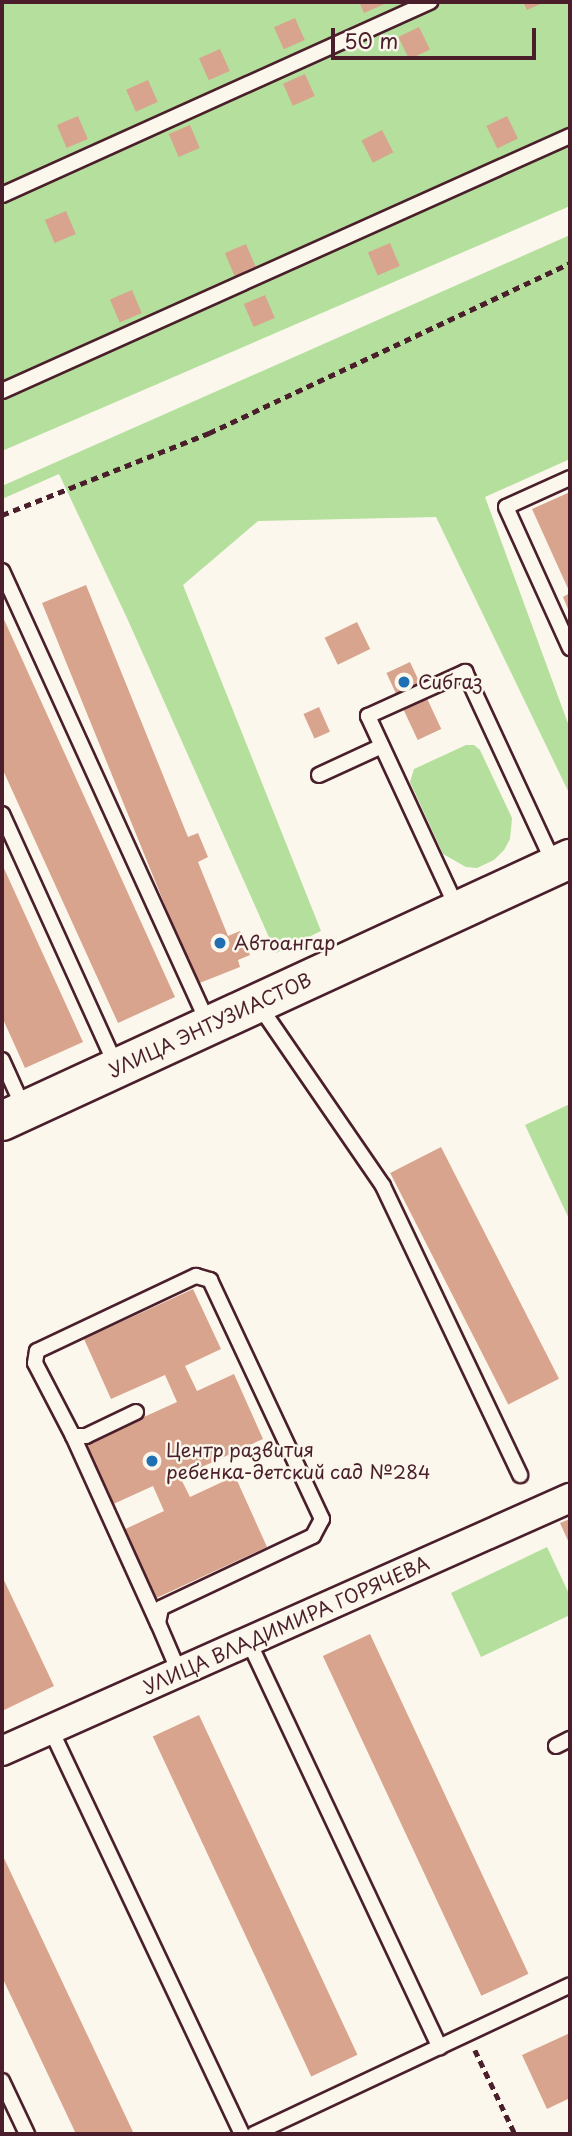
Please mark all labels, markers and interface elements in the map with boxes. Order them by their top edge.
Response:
scale bar [334,14,539,58]
text: 50 m [344,24,398,56]
place label: Сибгаз [418,671,483,693]
marker: Сибгаз [396,674,412,690]
place label: Автоангар [234,932,335,954]
marker: Автоангар [212,935,228,951]
street label: УЛИЦА ЭНТУЗИАСТОВ [104,968,316,1082]
place label: Центр развития ребенка-детский сад №284 [166,1439,432,1483]
marker: Центр развития ребенка-детский сад №284 [144,1453,160,1469]
street label: УЛИЦА ВЛАДИМИРА ГОРЯЧЕВА [139,1551,433,1699]

